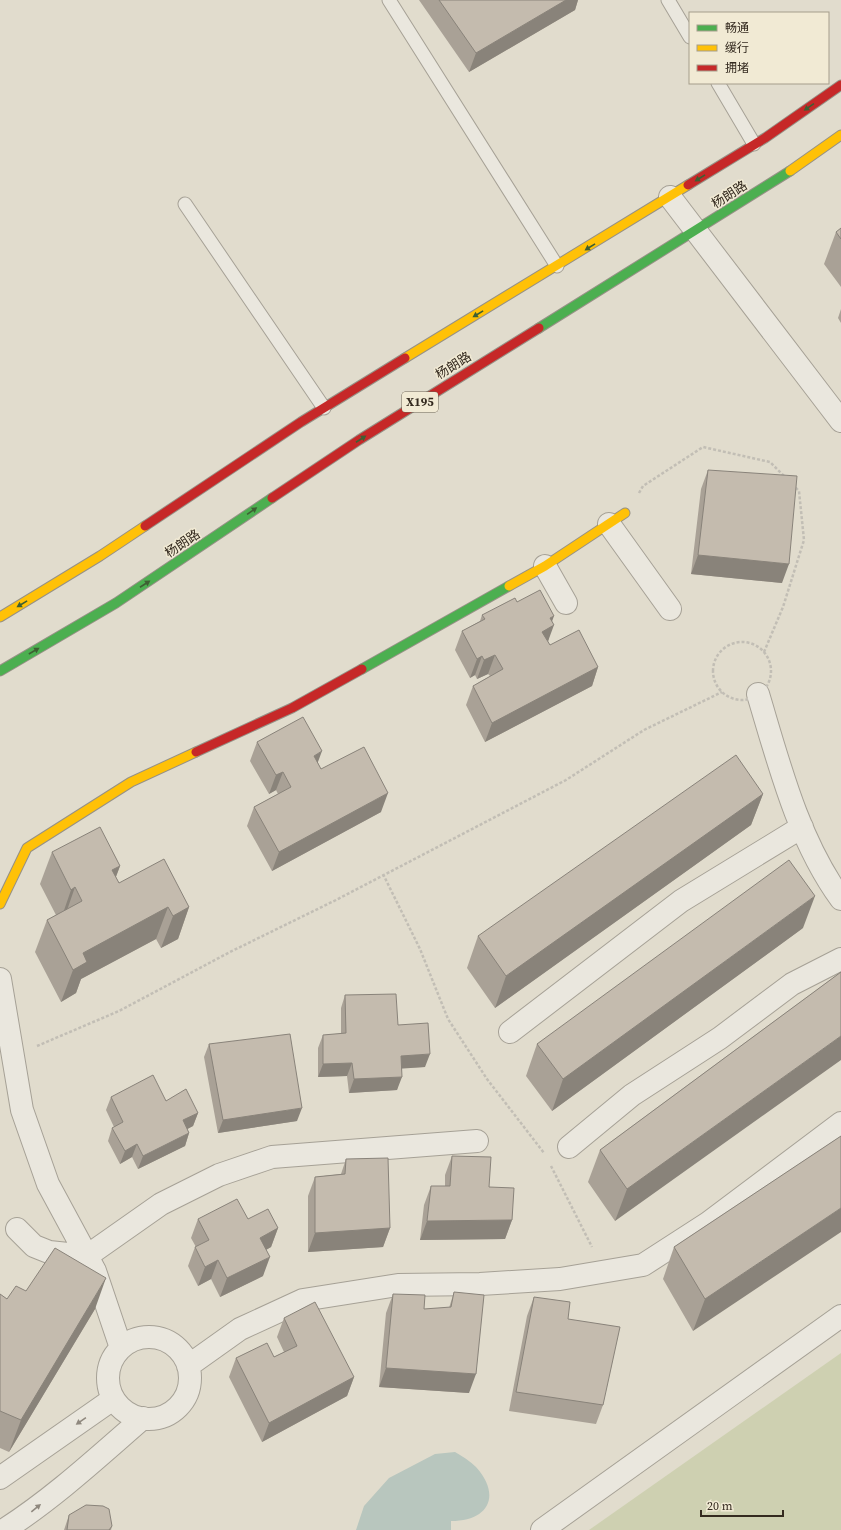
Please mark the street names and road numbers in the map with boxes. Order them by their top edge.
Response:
street label: 杨朗路 [708,177,750,212]
street label: 杨朗路 [432,348,474,383]
road number: X195 [402,392,438,412]
street label: 杨朗路 [161,525,203,561]

